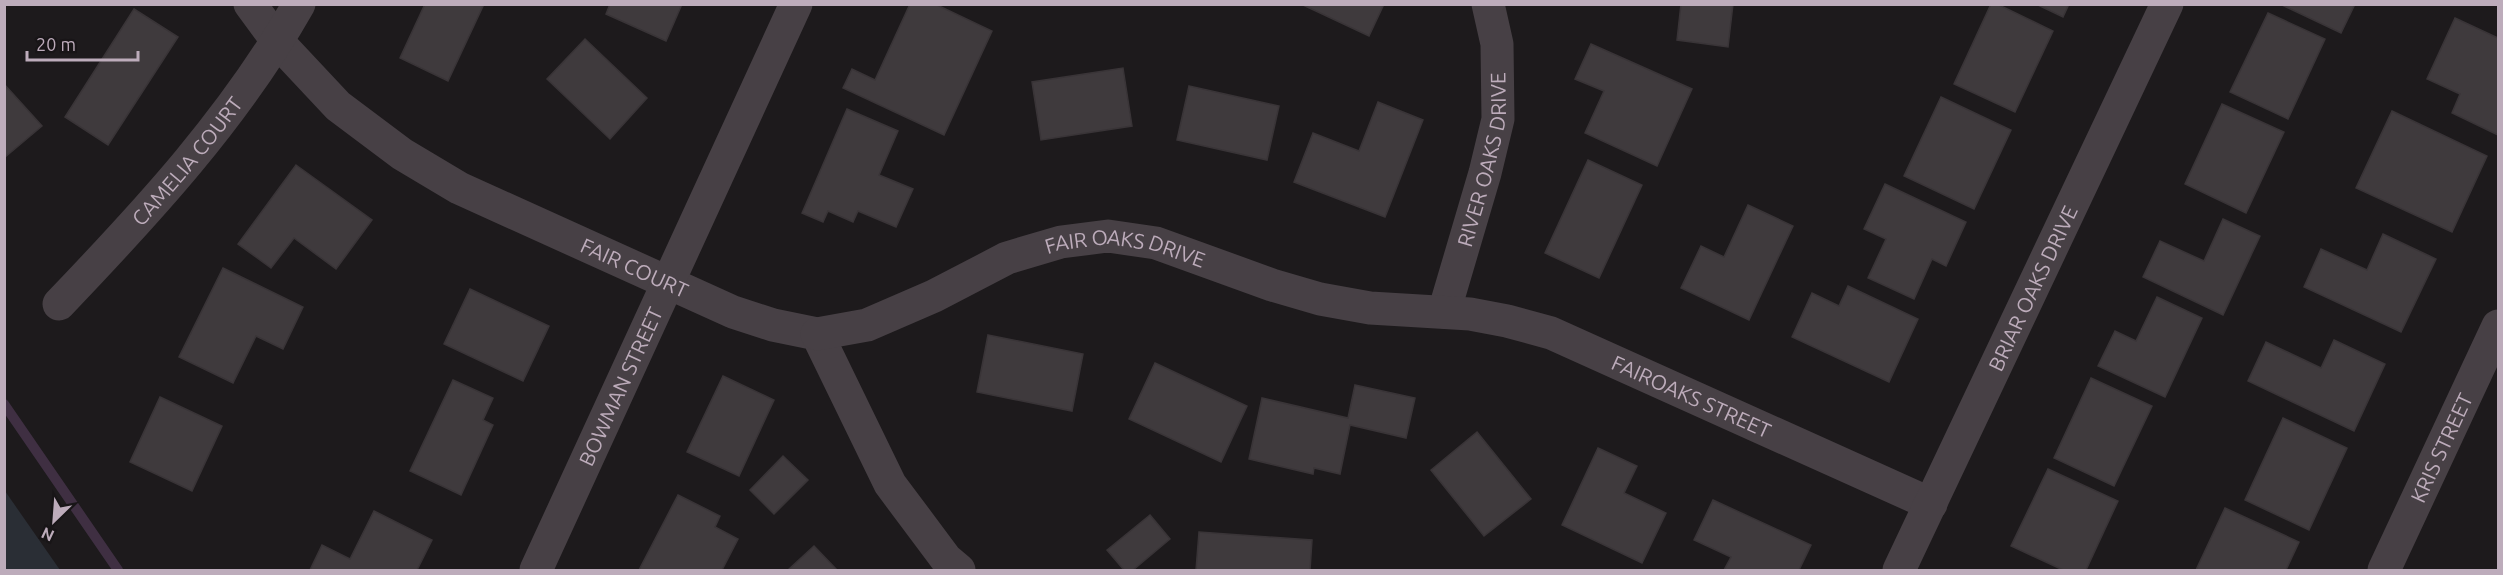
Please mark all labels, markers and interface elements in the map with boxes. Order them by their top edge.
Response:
scale bar [27,24,138,62]
text: 20 m [36,34,76,54]
street label: RIVER OAKS DRIVE [1452,72,1510,249]
street label: CAMELIA COURT [127,92,247,230]
street label: BRIAR OAKS DRIVE [1983,201,2082,375]
street label: FAIR OAKS DRIVE [1042,224,1209,272]
street label: FAIR COURT [577,233,692,302]
street label: BOWMAN STREET [574,303,667,469]
street label: FAIROAKS STREET [1608,350,1775,443]
street label: KRIS STREET [2405,389,2477,506]
north arrow [24,491,84,551]
text: N [38,524,57,545]

